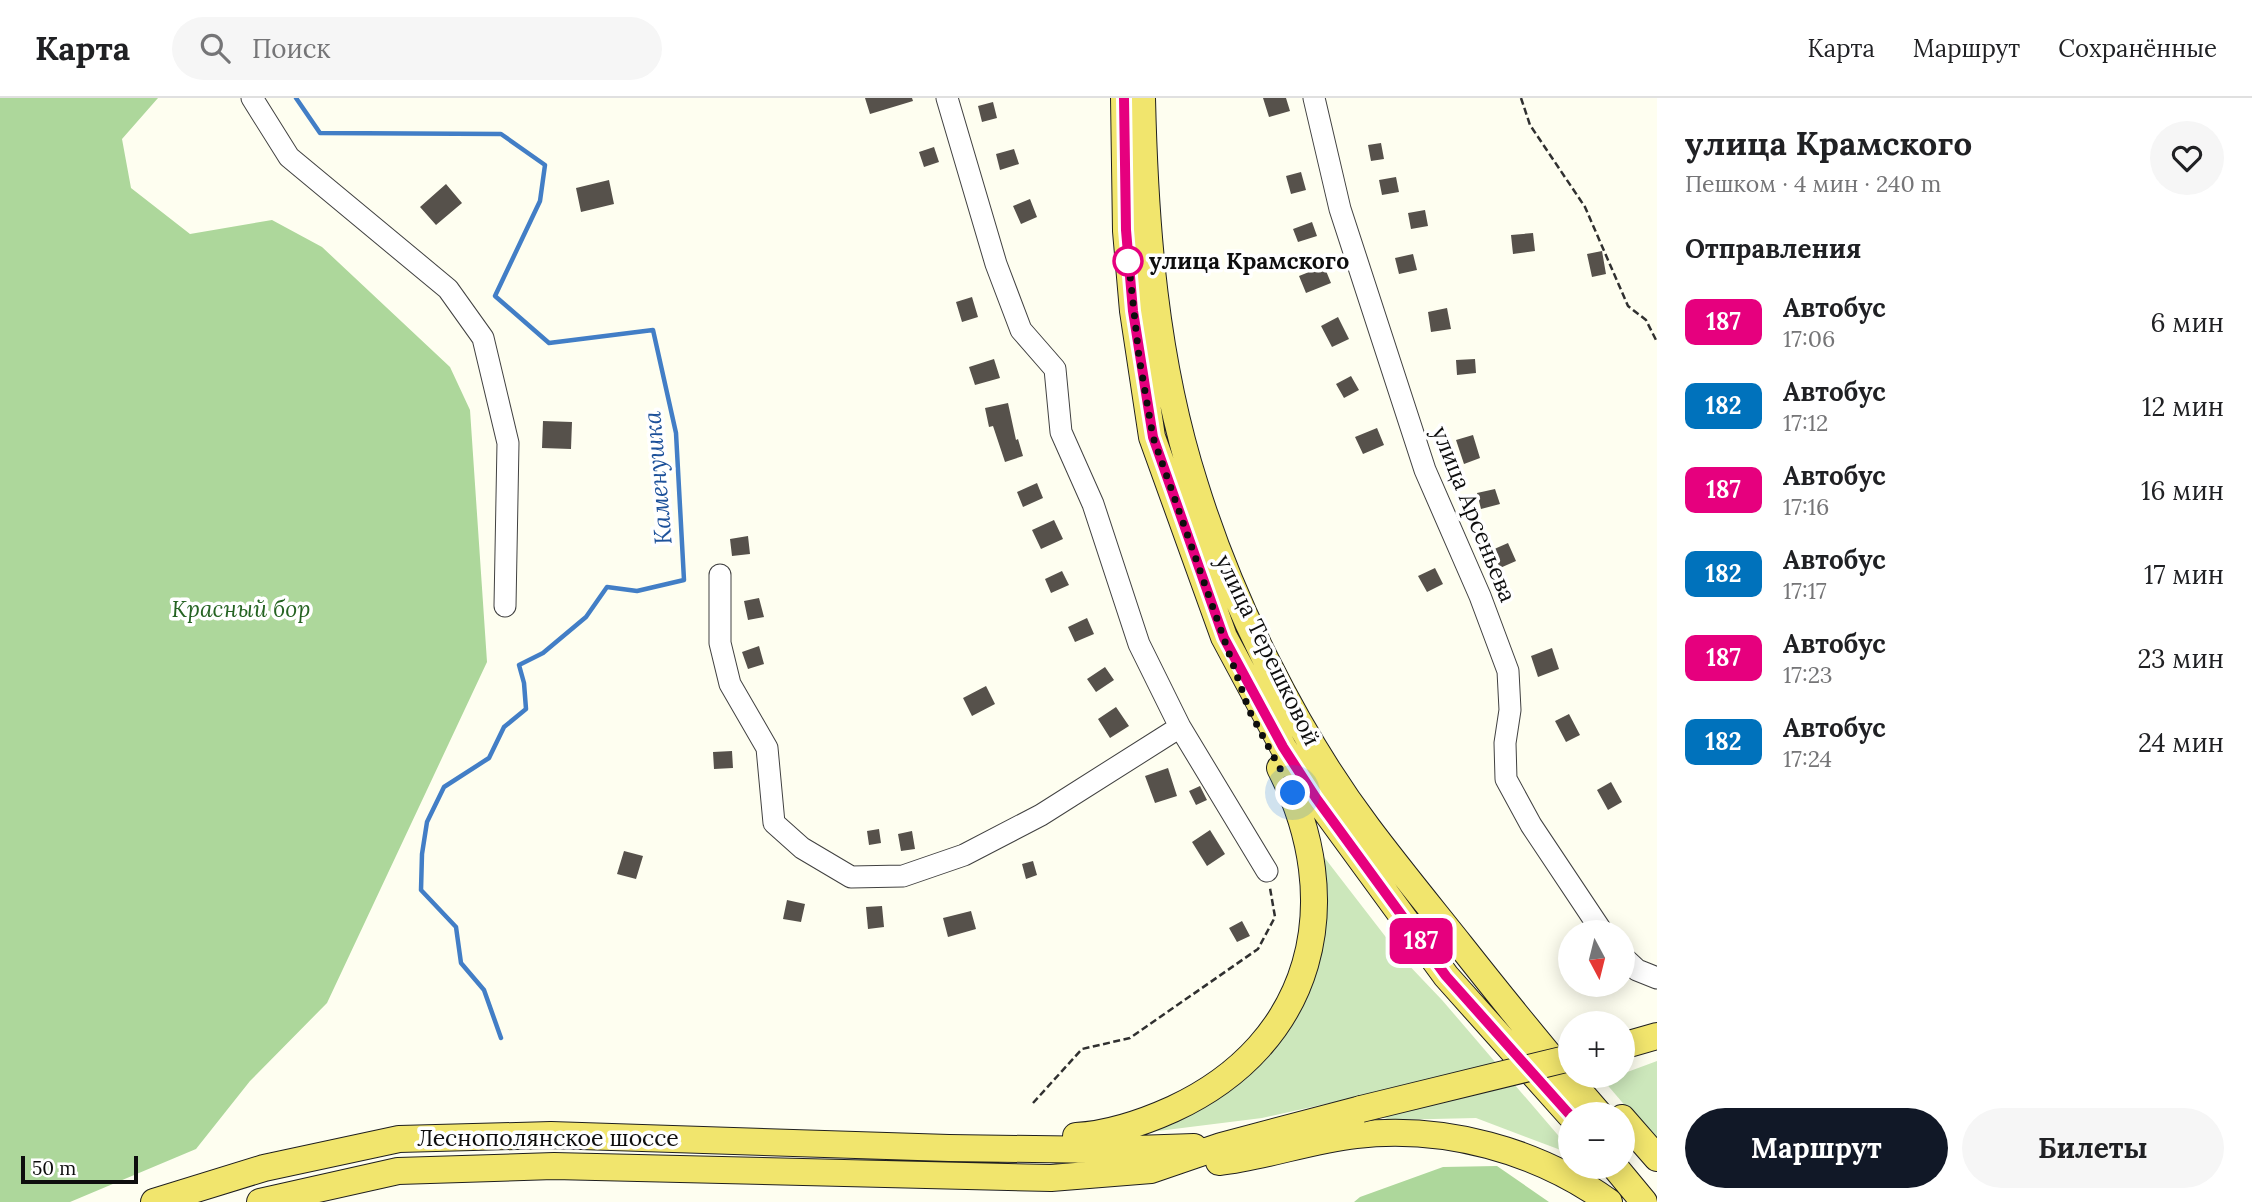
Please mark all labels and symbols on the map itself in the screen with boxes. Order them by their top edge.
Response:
marker: улица Крамского [1113,246,1143,276]
place label: улица Крамского [1149,246,1349,275]
water label: Каменушка [636,409,679,546]
street label: улица Арсеньева [1426,422,1523,606]
street label: улица Терешковой [1210,549,1327,750]
park label: Красный бор [172,594,310,623]
your location [1275,775,1310,810]
line badge: 187 [1381,918,1461,964]
north arrow [1558,920,1634,998]
street label: Леснополянское шоссе [417,1123,679,1152]
scale bar [21,1153,138,1185]

